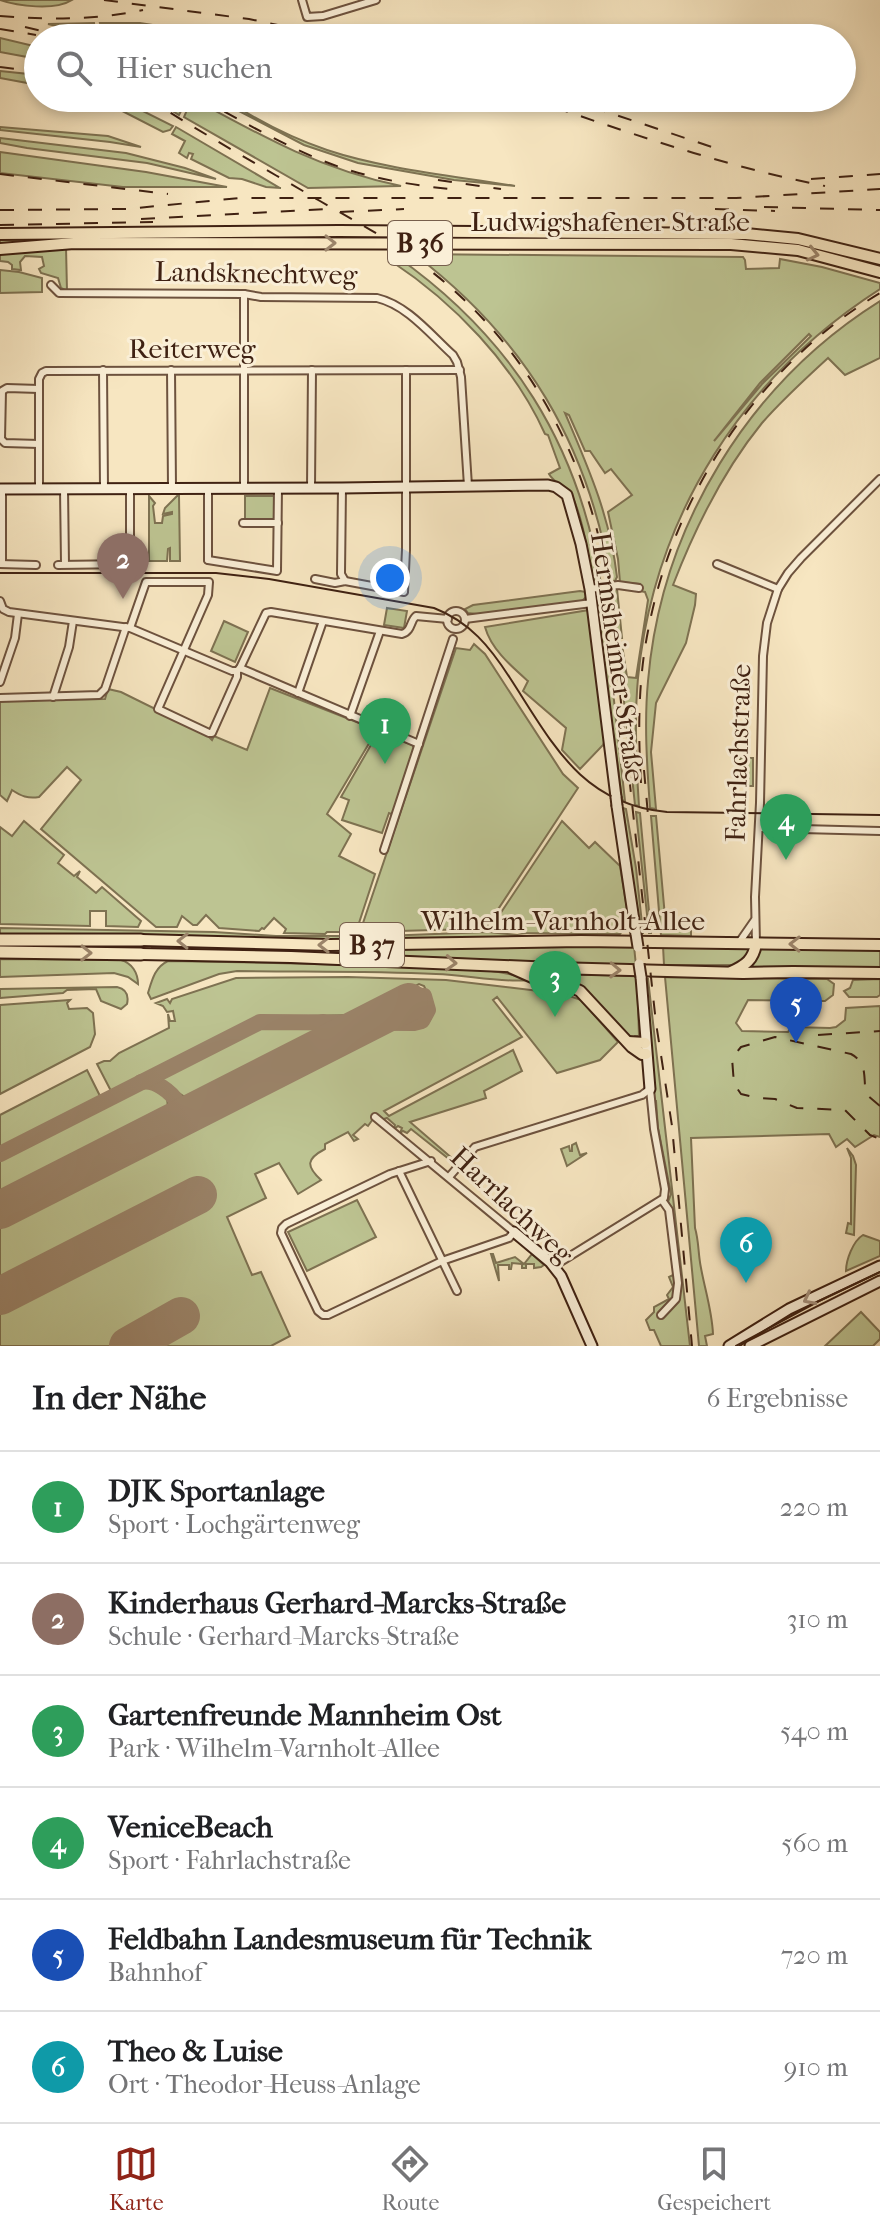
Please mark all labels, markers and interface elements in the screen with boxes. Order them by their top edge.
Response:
search box [24,24,856,112]
icon: search [52,46,96,90]
text: Hier suchen [116,51,272,86]
street label: Ludwigshafener Straße [470,205,750,238]
road number: B 36 [388,221,452,265]
one-way arrow [324,234,337,252]
one-way arrow [806,245,819,262]
street label: Landsknechtweg [154,255,359,291]
street label: Reiterweg [129,332,256,365]
street label: Hermsheimer Straße [584,530,652,784]
pin: 2 [97,533,149,599]
your location [370,558,410,598]
street label: Fahrlachstraße [718,663,758,843]
pin: 1 [359,698,411,764]
pin: 4 [760,794,812,860]
street label: Wilhelm-Varnholt-Allee [420,904,705,937]
road number: B 37 [340,923,404,967]
one-way arrow [176,932,189,950]
one-way arrow [317,936,330,954]
one-way arrow [788,936,801,953]
one-way arrow [80,944,93,962]
pin: 3 [529,951,581,1017]
one-way arrow [445,955,458,972]
one-way arrow [609,961,622,979]
pin: 5 [770,977,822,1043]
street label: Harrlachweg [444,1140,581,1271]
pin: 6 [720,1217,772,1283]
one-way arrow [803,1289,818,1304]
text: In der Nähe [32,1378,206,1418]
text: 6 Ergebnisse [706,1383,848,1414]
text: DJK Sportanlage [108,1474,325,1509]
text: 1 [53,1492,63,1523]
text: 220 m [780,1492,848,1523]
text: Sport · Lochgärtenweg [108,1509,360,1540]
text: Kinderhaus Gerhard-Marcks-Straße [108,1586,566,1621]
text: 2 [51,1604,65,1635]
text: 310 m [787,1604,848,1635]
text: Schule · Gerhard-Marcks-Straße [108,1621,459,1652]
text: Gartenfreunde Mannheim Ost [108,1698,502,1733]
text: 3 [53,1716,63,1747]
text: 540 m [780,1716,848,1747]
text: Park · Wilhelm-Varnholt-Allee [108,1733,440,1764]
text: VeniceBeach [108,1810,273,1845]
text: 4 [50,1828,66,1859]
text: 560 m [781,1828,848,1859]
text: Sport · Fahrlachstraße [108,1845,351,1876]
text: Feldbahn Landesmuseum für Technik [108,1922,591,1957]
text: 5 [52,1940,64,1971]
text: 720 m [781,1940,848,1971]
text: Bahnhof [108,1957,203,1988]
text: Theo & Luise [108,2034,283,2069]
text: 6 [51,2052,65,2083]
text: 910 m [784,2052,848,2083]
text: Ort · Theodor-Heuss-Anlage [108,2069,421,2100]
tab: Karte [109,2142,164,2216]
tab: Route [382,2142,439,2216]
tab: Gespeichert [657,2142,771,2216]

